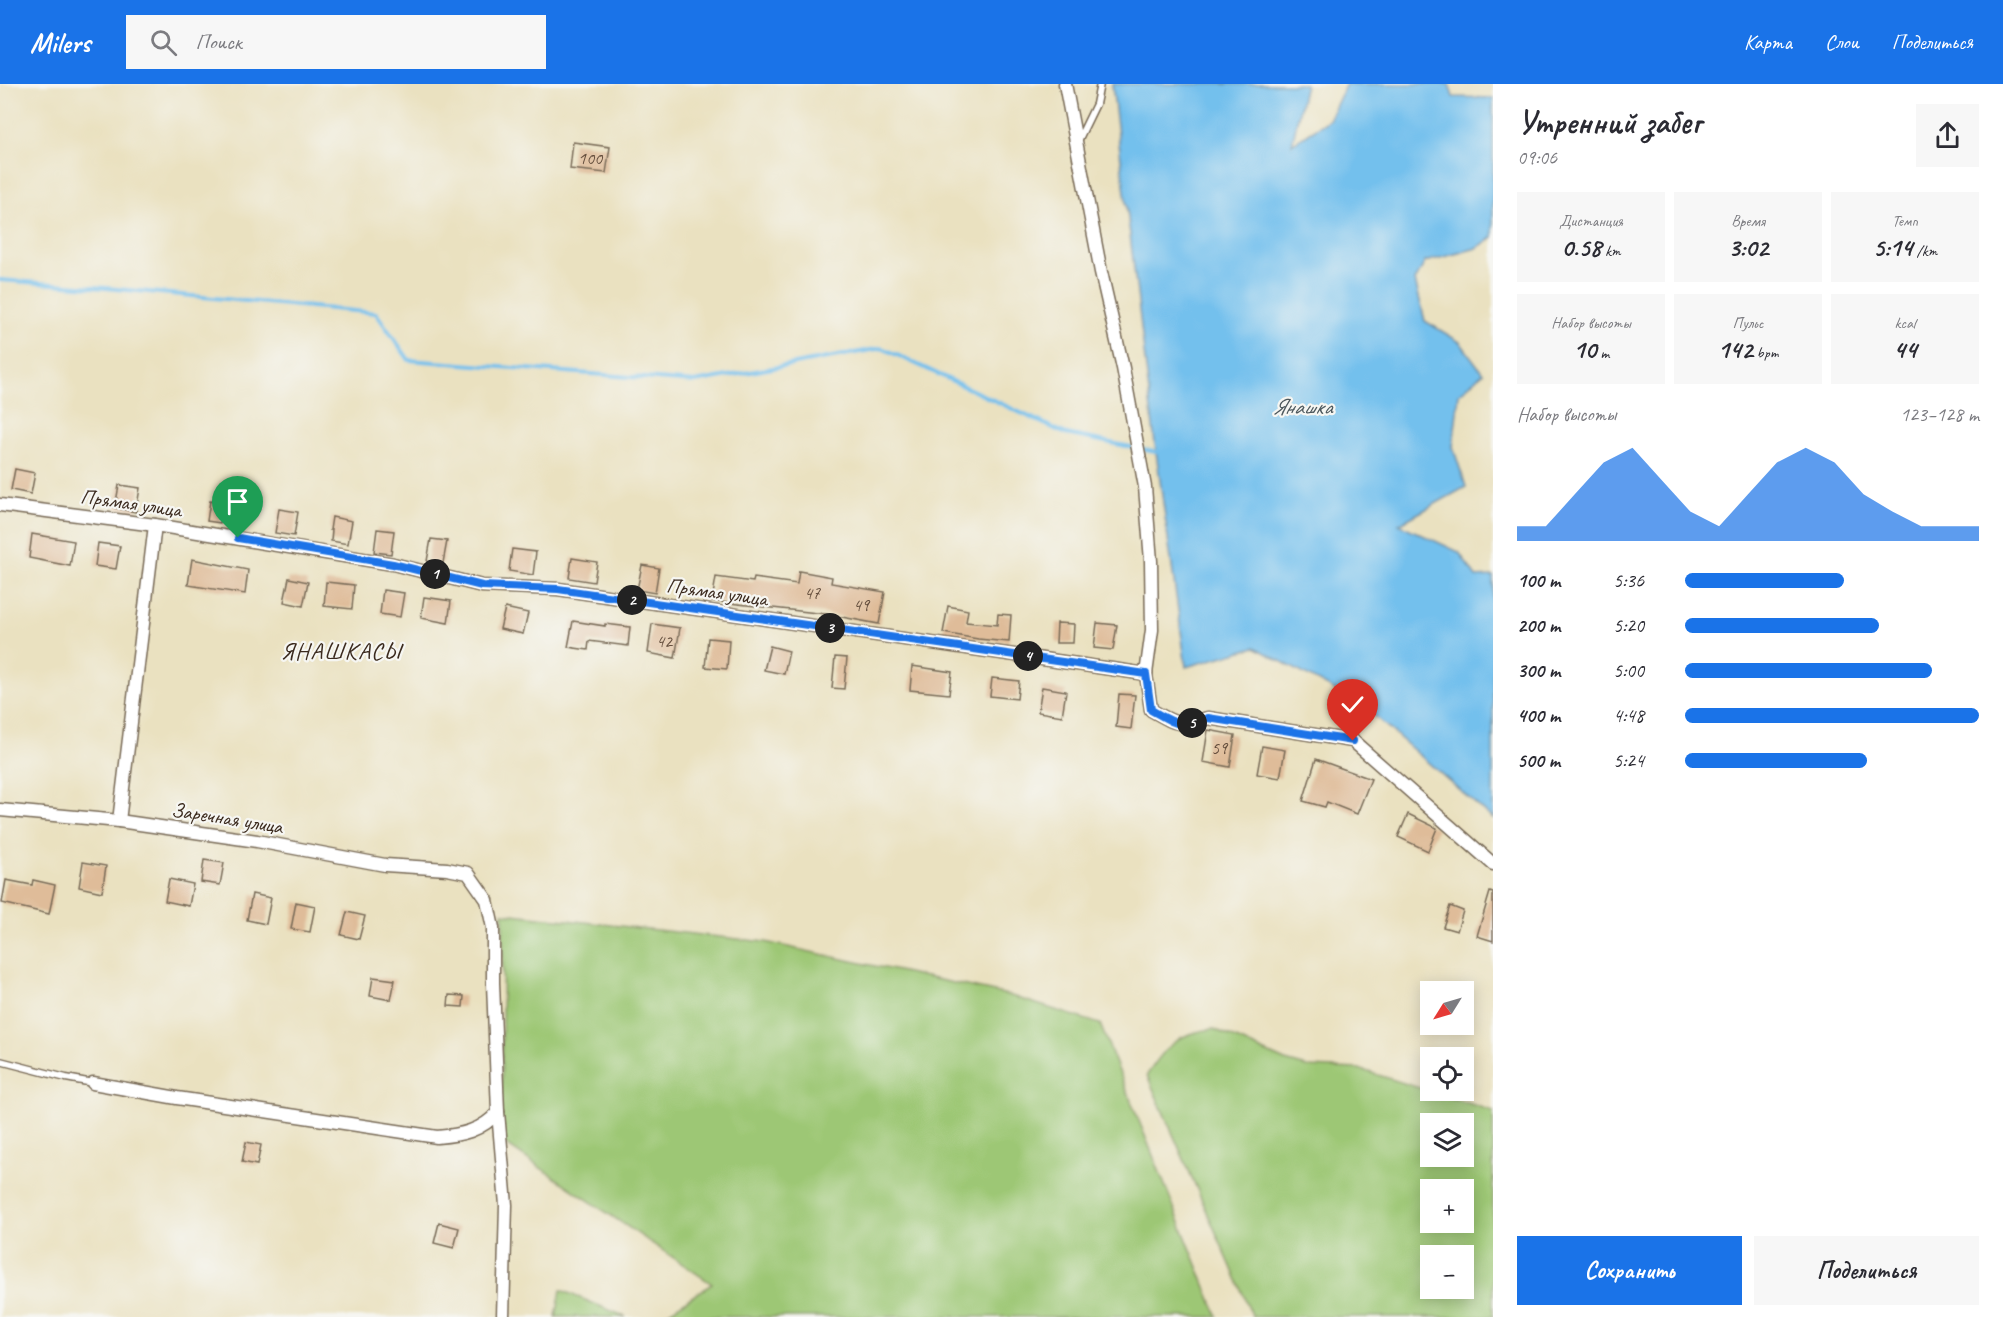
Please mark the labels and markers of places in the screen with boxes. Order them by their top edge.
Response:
pin [212,476,263,538]
pin: 1 [420,559,450,589]
pin: 2 [617,585,647,615]
pin: 3 [815,613,845,643]
pin: 4 [1013,641,1043,671]
pin [1327,679,1378,741]
pin: 5 [1177,708,1207,738]

